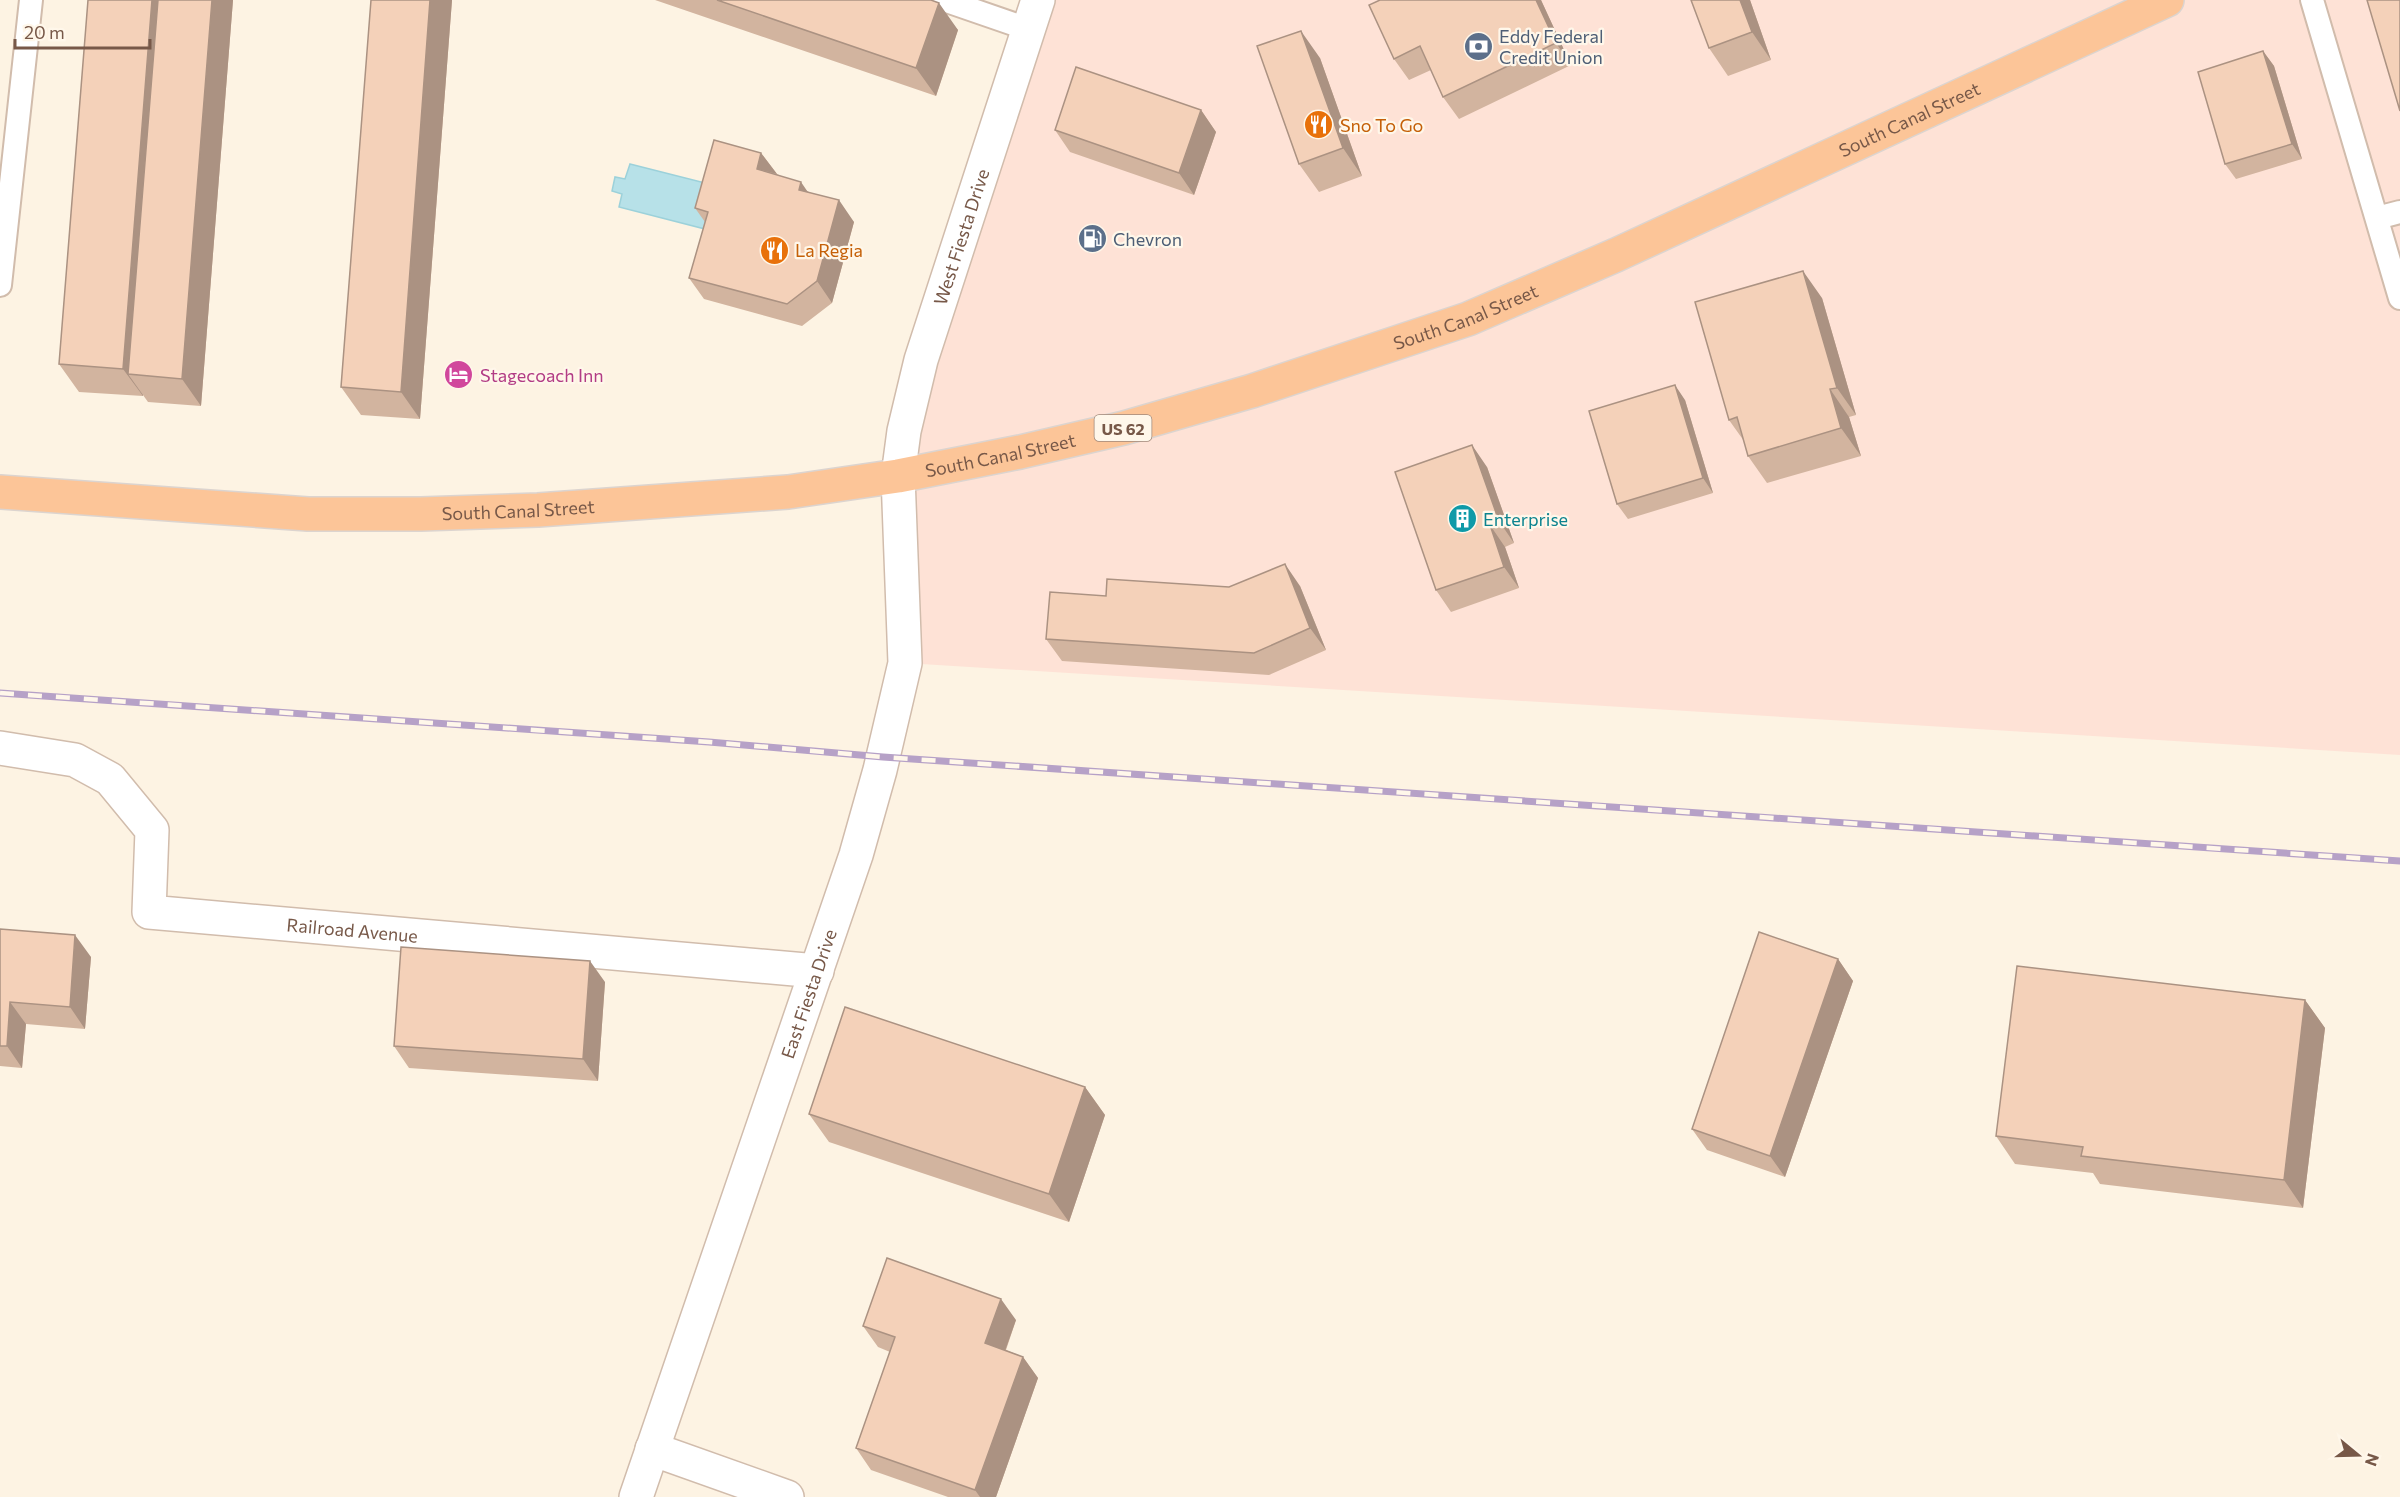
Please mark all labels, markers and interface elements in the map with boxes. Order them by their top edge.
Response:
scale bar [15,12,150,50]
text: 20 m [24,21,65,43]
place label: Eddy Federal Credit Union [1499,25,1604,68]
bank icon: Eddy Federal Credit Union [1462,30,1494,62]
street label: South Canal Street [1835,77,1983,161]
restaurant icon: Sno To Go [1303,109,1335,141]
place label: Sno To Go [1340,114,1423,136]
street label: West Fiesta Drive [929,166,993,308]
fuel station icon: Chevron [1076,223,1108,255]
place label: Chevron [1113,228,1182,250]
restaurant icon: La Regia [758,234,790,266]
place label: La Regia [795,239,863,261]
street label: South Canal Street [1390,279,1541,354]
hotel icon: Stagecoach Inn [443,359,475,391]
place label: Stagecoach Inn [480,364,604,386]
road number: US 62 [1094,415,1152,441]
street label: South Canal Street [923,429,1078,481]
street label: South Canal Street [441,495,595,524]
building icon: Enterprise [1446,503,1478,535]
place label: Enterprise [1483,508,1568,530]
street label: Railroad Avenue [286,913,419,947]
street label: East Fiesta Drive [776,926,841,1061]
north arrow [2328,1425,2388,1485]
text: N [2362,1451,2384,1469]

